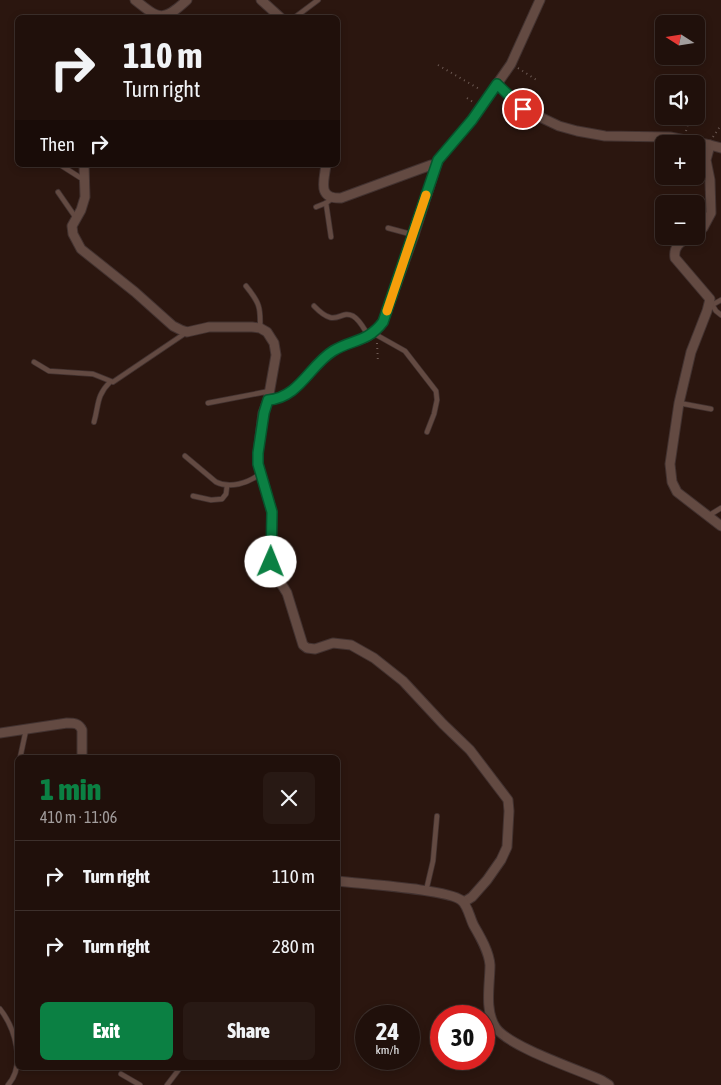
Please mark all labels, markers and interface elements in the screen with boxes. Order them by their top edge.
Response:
north arrow [655,15,705,65]
map controls [655,15,705,245]
icon: right [40,35,105,100]
text: 110 m [123,35,202,75]
button: sound [655,75,705,125]
text: Turn right [123,76,200,102]
pin [502,88,544,130]
icon: arrive [509,95,537,123]
icon: right [85,130,113,158]
text: Then [40,133,75,155]
button: + [655,135,705,185]
button: − [655,195,705,245]
position arrow [244,535,296,587]
text: 1 min [40,772,101,806]
button: close [263,772,315,824]
text: 410 m · 11:06 [40,808,117,826]
icon: right [40,862,68,890]
text: Turn right [83,865,150,887]
text: 110 m [272,865,315,887]
icon: right [40,932,68,960]
text: Turn right [83,935,150,957]
text: 280 m [272,935,315,957]
button: Exit [40,1002,173,1060]
button: Share [183,1002,315,1060]
speed limit sign: 30 [430,1005,495,1070]
text: 24 [376,1017,399,1045]
text: km/h [376,1043,399,1057]

